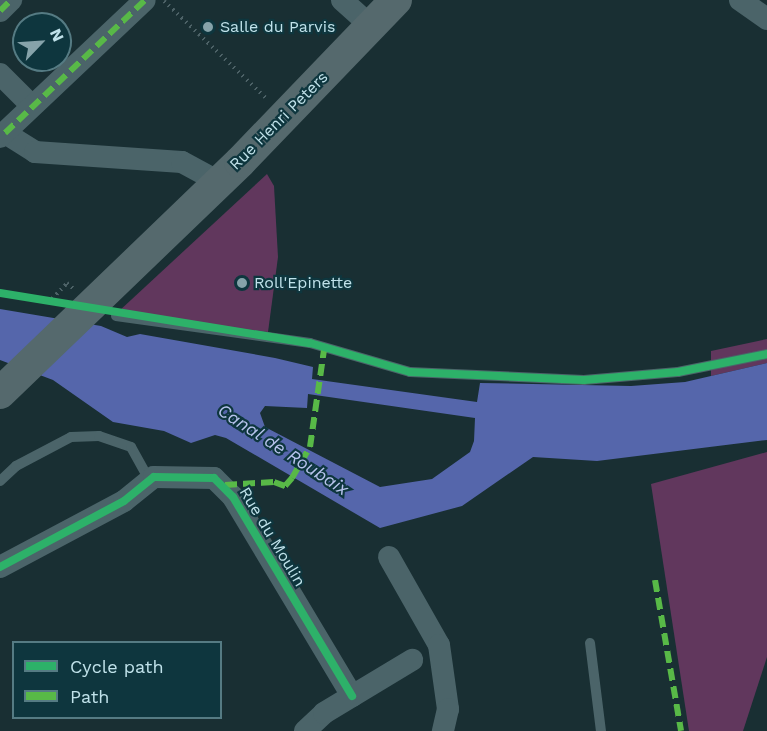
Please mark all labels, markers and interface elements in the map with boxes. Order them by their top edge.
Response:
north arrow [12,12,72,72]
place label: Salle du Parvis [220,17,335,37]
marker: Salle du Parvis [201,20,215,34]
text: N [46,26,68,44]
street label: Rue Henri Peters [226,68,332,174]
place label: Roll'Epinette [254,273,352,293]
marker: Roll'Epinette [235,276,249,290]
water label: Canal de Roubaix [213,399,353,501]
street label: Rue du Moulin [235,484,309,590]
legend [12,641,222,719]
text: Cycle path [70,656,164,677]
text: Path [70,686,110,707]

